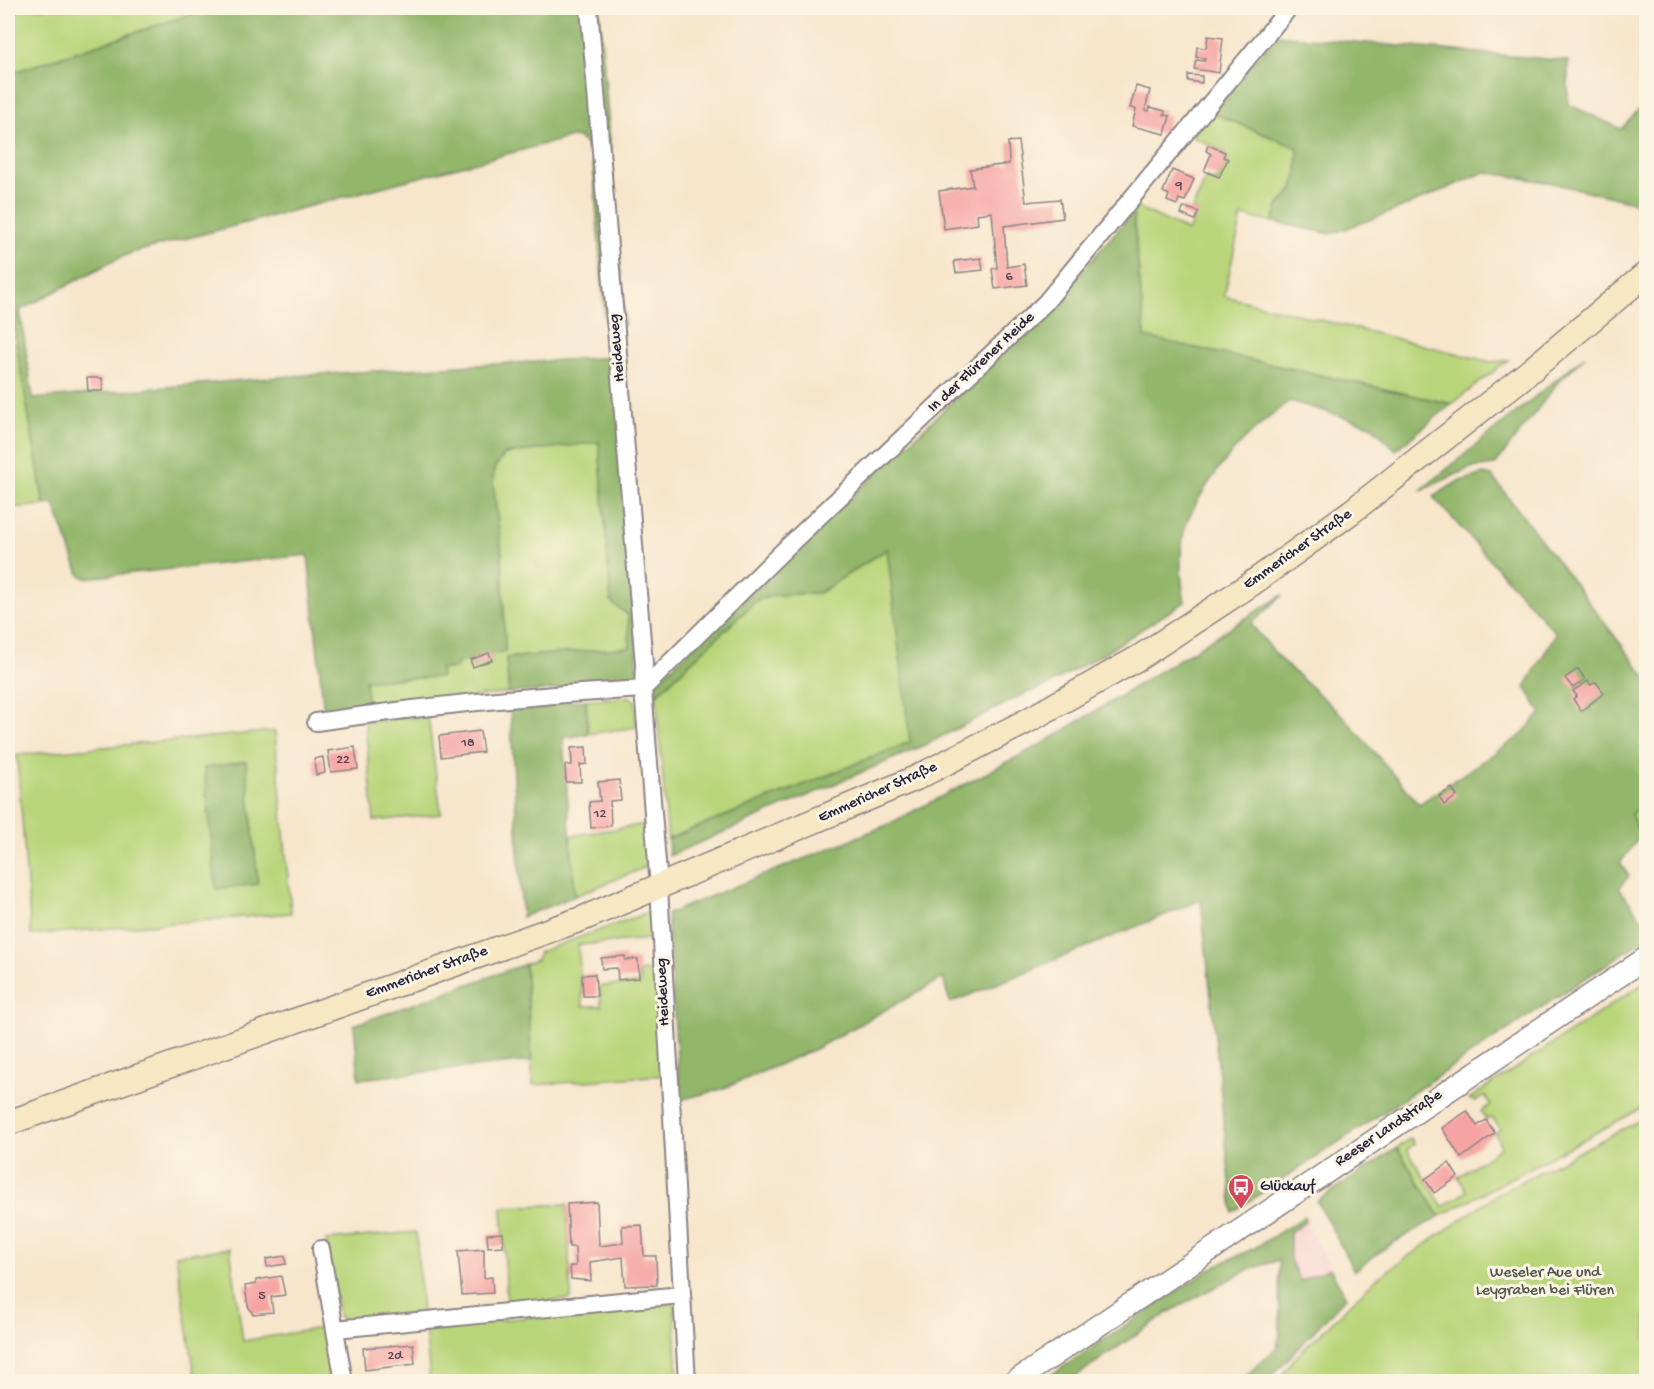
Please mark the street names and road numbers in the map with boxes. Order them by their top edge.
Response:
street label: In der Flürener Heide [925,308,1040,417]
street label: Heideweg [606,313,630,383]
street label: Emmericher Straße [1240,505,1357,595]
street label: Emmericher Straße [816,758,941,828]
street label: Emmericher Straße [363,942,491,1004]
street label: Heideweg [653,957,675,1027]
street label: Reeser Landstraße [1332,1086,1447,1172]

